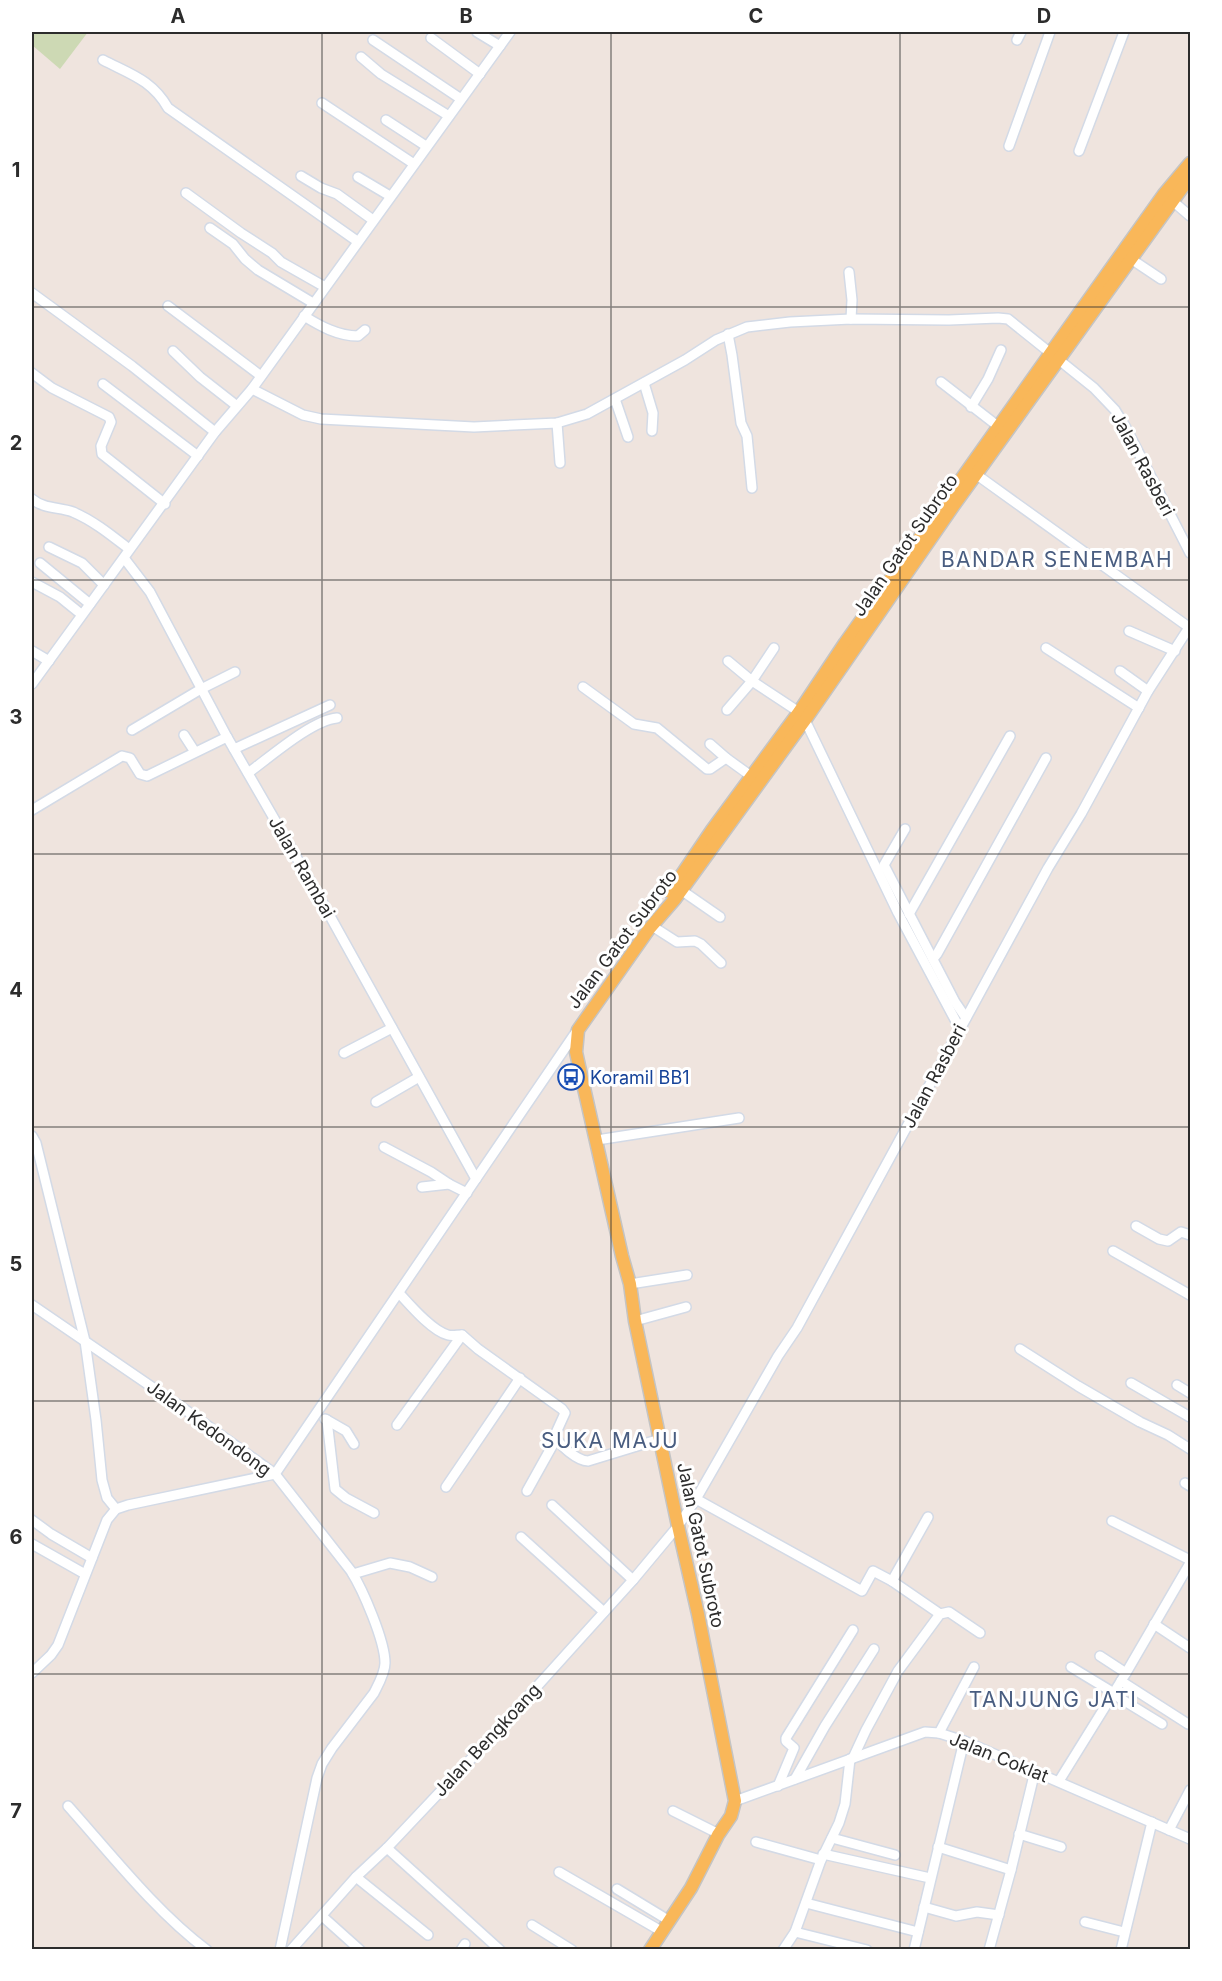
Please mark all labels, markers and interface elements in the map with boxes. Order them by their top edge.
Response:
text: A [171,4,186,28]
text: B [459,4,473,28]
text: C [749,4,763,28]
text: D [1037,4,1051,28]
text: 1 [12,158,20,182]
street label: Jalan Rasberi [1107,408,1179,520]
text: 2 [10,431,22,455]
street label: Jalan Gatot Subroto [848,470,962,620]
district label: BANDAR SENEMBAH [941,547,1173,572]
text: 3 [10,705,22,729]
street label: Jalan Rambai [265,813,339,921]
street label: Jalan Gatot Subroto [563,865,681,1013]
text: 4 [9,978,23,1002]
street label: Jalan Rasberi [898,1020,970,1132]
bus stop icon: Koramil BB1 [556,1062,586,1092]
place label: Koramil BB1 [590,1067,689,1088]
text: 5 [10,1252,22,1276]
street label: Jalan Kedondong [143,1376,275,1480]
district label: SUKA MAJU [541,1428,679,1453]
street label: Jalan Gatot Subroto [673,1460,729,1630]
text: 6 [10,1525,23,1549]
street label: Jalan Bengkoang [429,1679,545,1801]
district label: TANJUNG JATI [969,1687,1137,1712]
street label: Jalan Coklat [947,1728,1052,1786]
text: 7 [10,1799,22,1823]

